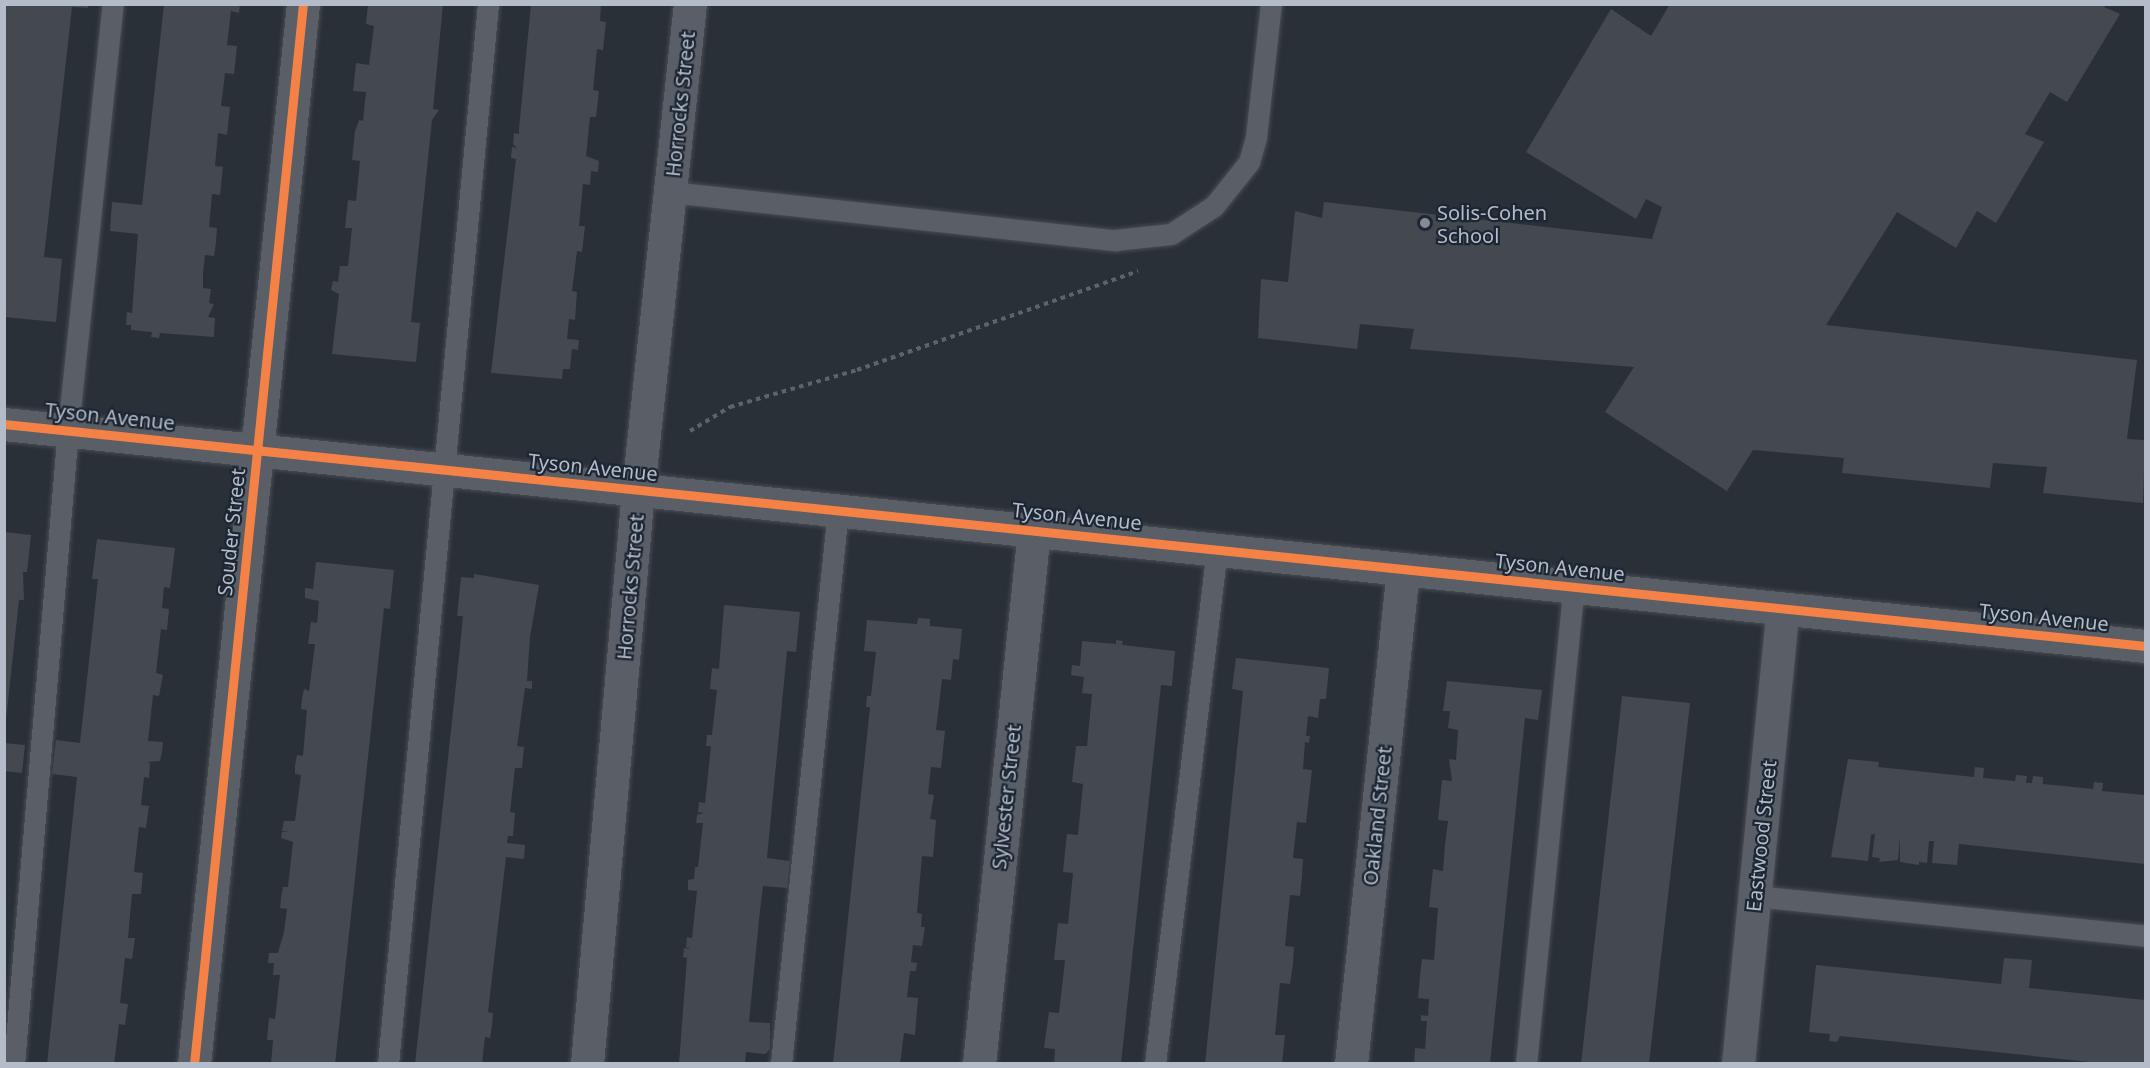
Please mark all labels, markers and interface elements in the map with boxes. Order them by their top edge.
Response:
street label: Horrocks Street [660,30,700,178]
place label: Solis-Cohen School [1437,200,1547,247]
marker: Solis-Cohen School [1418,216,1432,230]
street label: Tyson Avenue [44,397,176,435]
street label: Tyson Avenue [527,448,659,486]
street label: Souder Street [212,467,250,597]
street label: Tyson Avenue [1011,497,1143,535]
street label: Horrocks Street [612,513,648,661]
street label: Tyson Avenue [1494,548,1626,586]
street label: Tyson Avenue [1978,598,2110,636]
street label: Sylvester Street [986,724,1026,870]
street label: Oakland Street [1358,745,1396,887]
street label: Eastwood Street [1741,759,1781,913]

